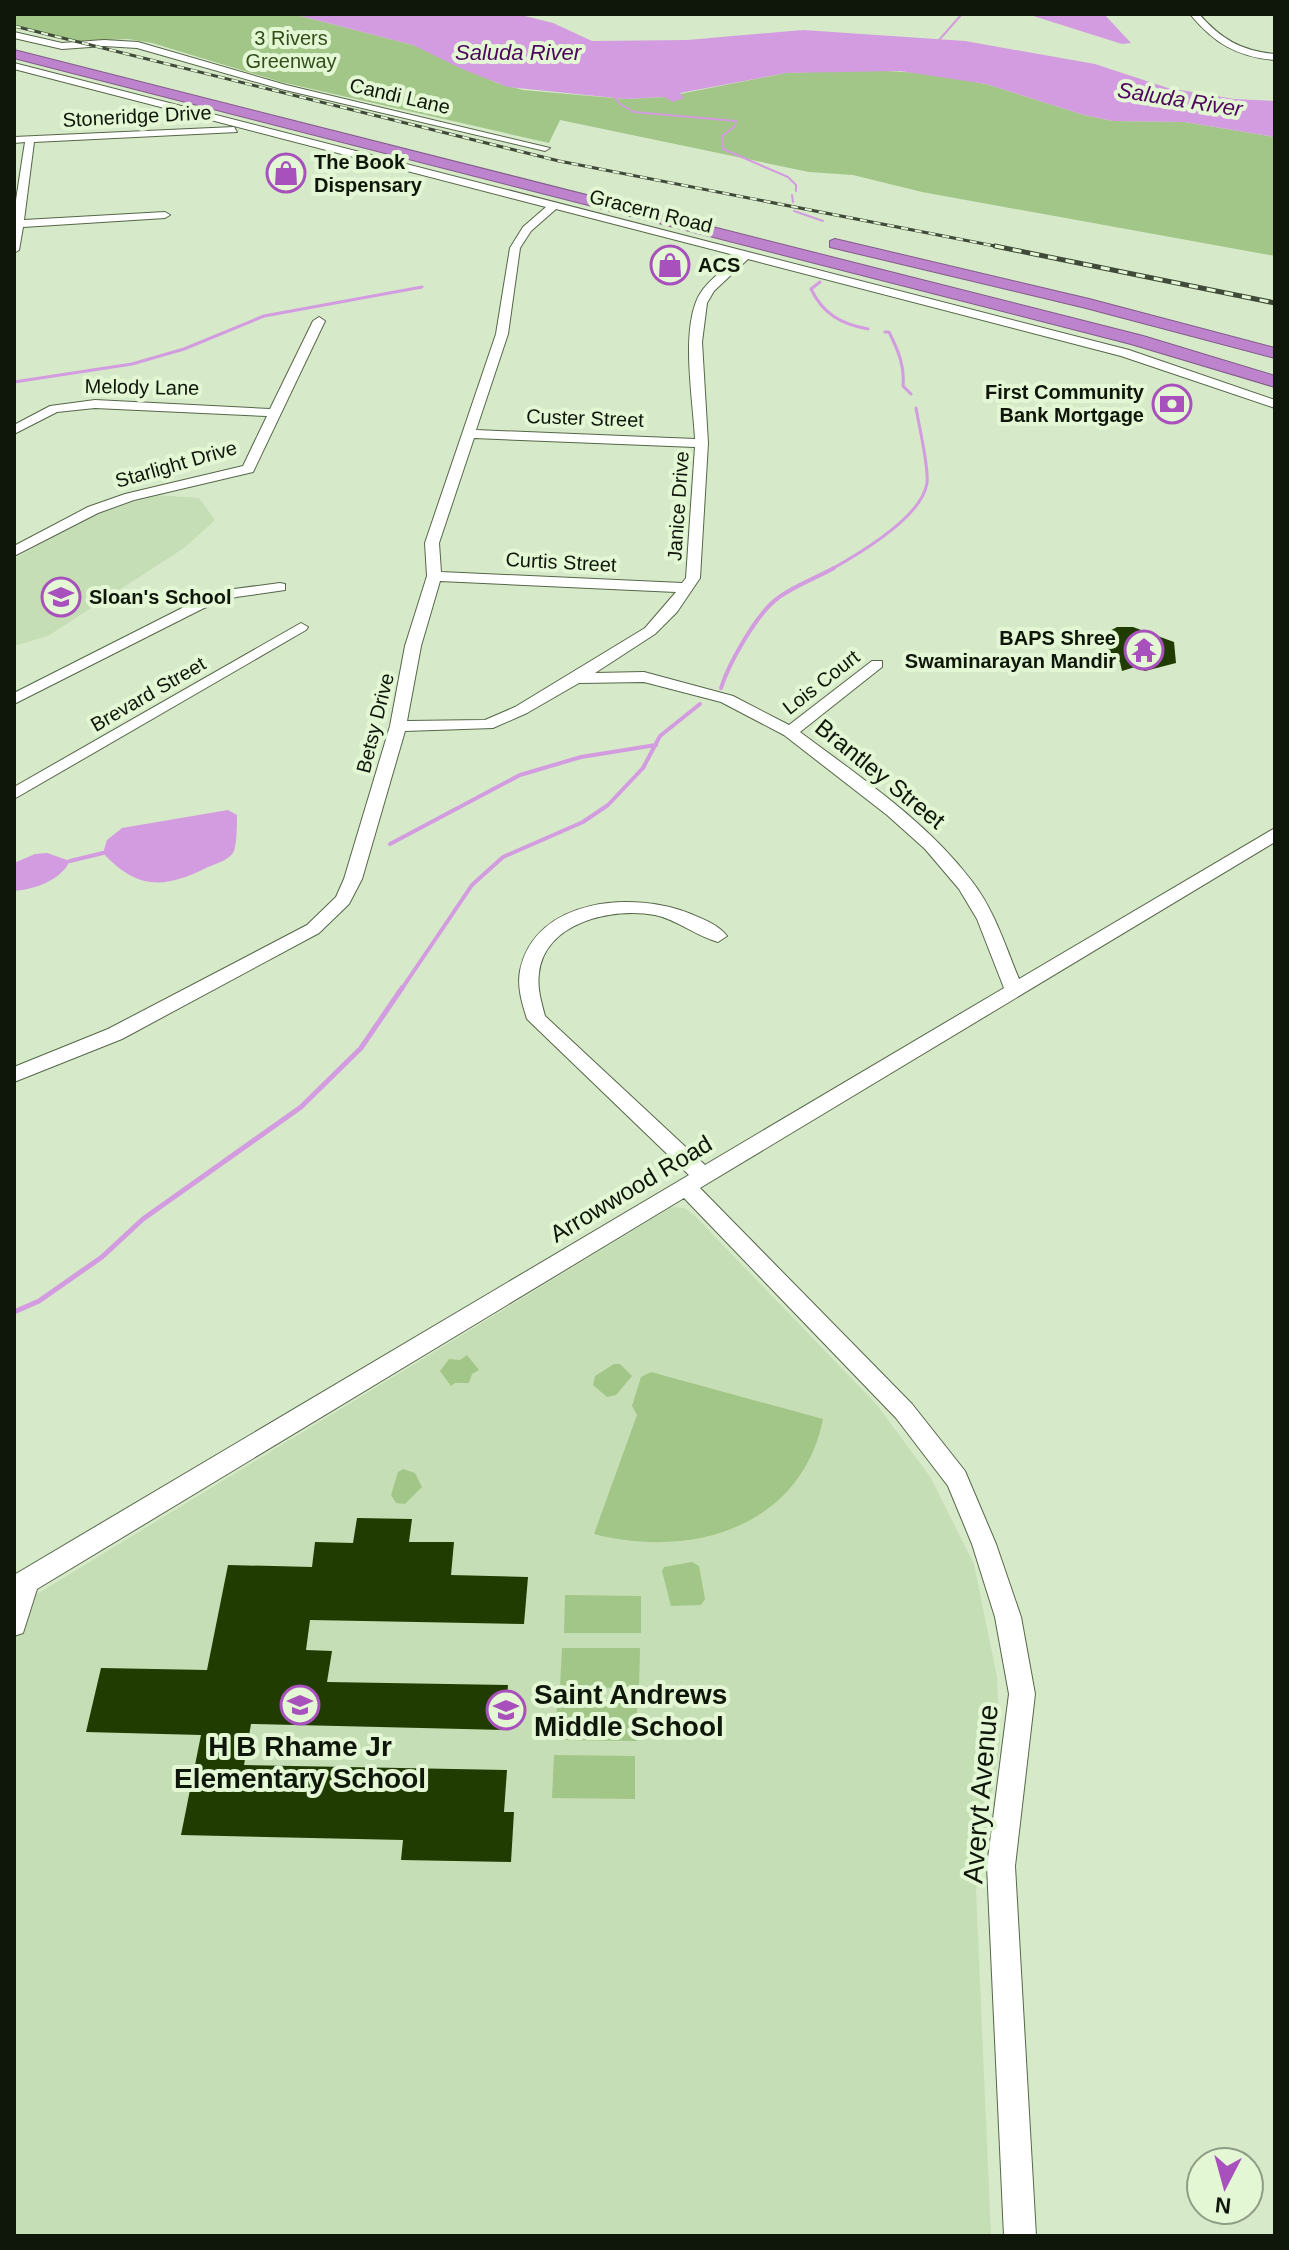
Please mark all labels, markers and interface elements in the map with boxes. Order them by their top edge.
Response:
park label: 3 Rivers Greenway [245,27,337,72]
water label: Saluda River [455,40,583,65]
street label: Candi Lane [348,74,452,118]
water label: Saluda River [1116,77,1246,122]
street label: Stoneridge Drive [62,101,212,131]
place label: The Book Dispensary [314,151,423,196]
shop icon: The Book Dispensary [265,152,307,194]
street label: Gracern Road [587,185,715,237]
shop icon: ACS [649,244,691,286]
place label: ACS [698,254,740,276]
street label: Melody Lane [85,375,199,399]
place label: First Community Bank Mortgage [985,381,1145,426]
bank icon: First Community Bank Mortgage [1151,383,1193,425]
street label: Custer Street [526,405,645,431]
street label: Starlight Drive [113,436,239,492]
street label: Janice Drive [663,450,693,562]
street label: Curtis Street [505,548,618,576]
school or university icon: Sloan's School [40,576,82,618]
place label: Sloan's School [89,586,232,608]
place label: BAPS Shree Swaminarayan Mandir [905,627,1116,672]
temple icon: BAPS Shree Swaminarayan Mandir [1123,629,1165,671]
street label: Lois Court [778,645,864,719]
street label: Brevard Street [87,652,210,736]
street label: Betsy Drive [352,671,398,775]
street label: Brantley Street [810,713,951,834]
street label: Arrowwood Road [545,1130,717,1248]
place label: Saint Andrews Middle School [534,1679,727,1742]
school or university icon: H B Rhame Jr Elementary School [279,1684,321,1726]
school or university icon: Saint Andrews Middle School [485,1689,527,1731]
street label: Averyt Avenue [957,1703,1004,1885]
place label: H B Rhame Jr Elementary School [174,1731,426,1794]
north arrow [1185,2146,1265,2226]
text: N [1214,2192,1232,2219]

